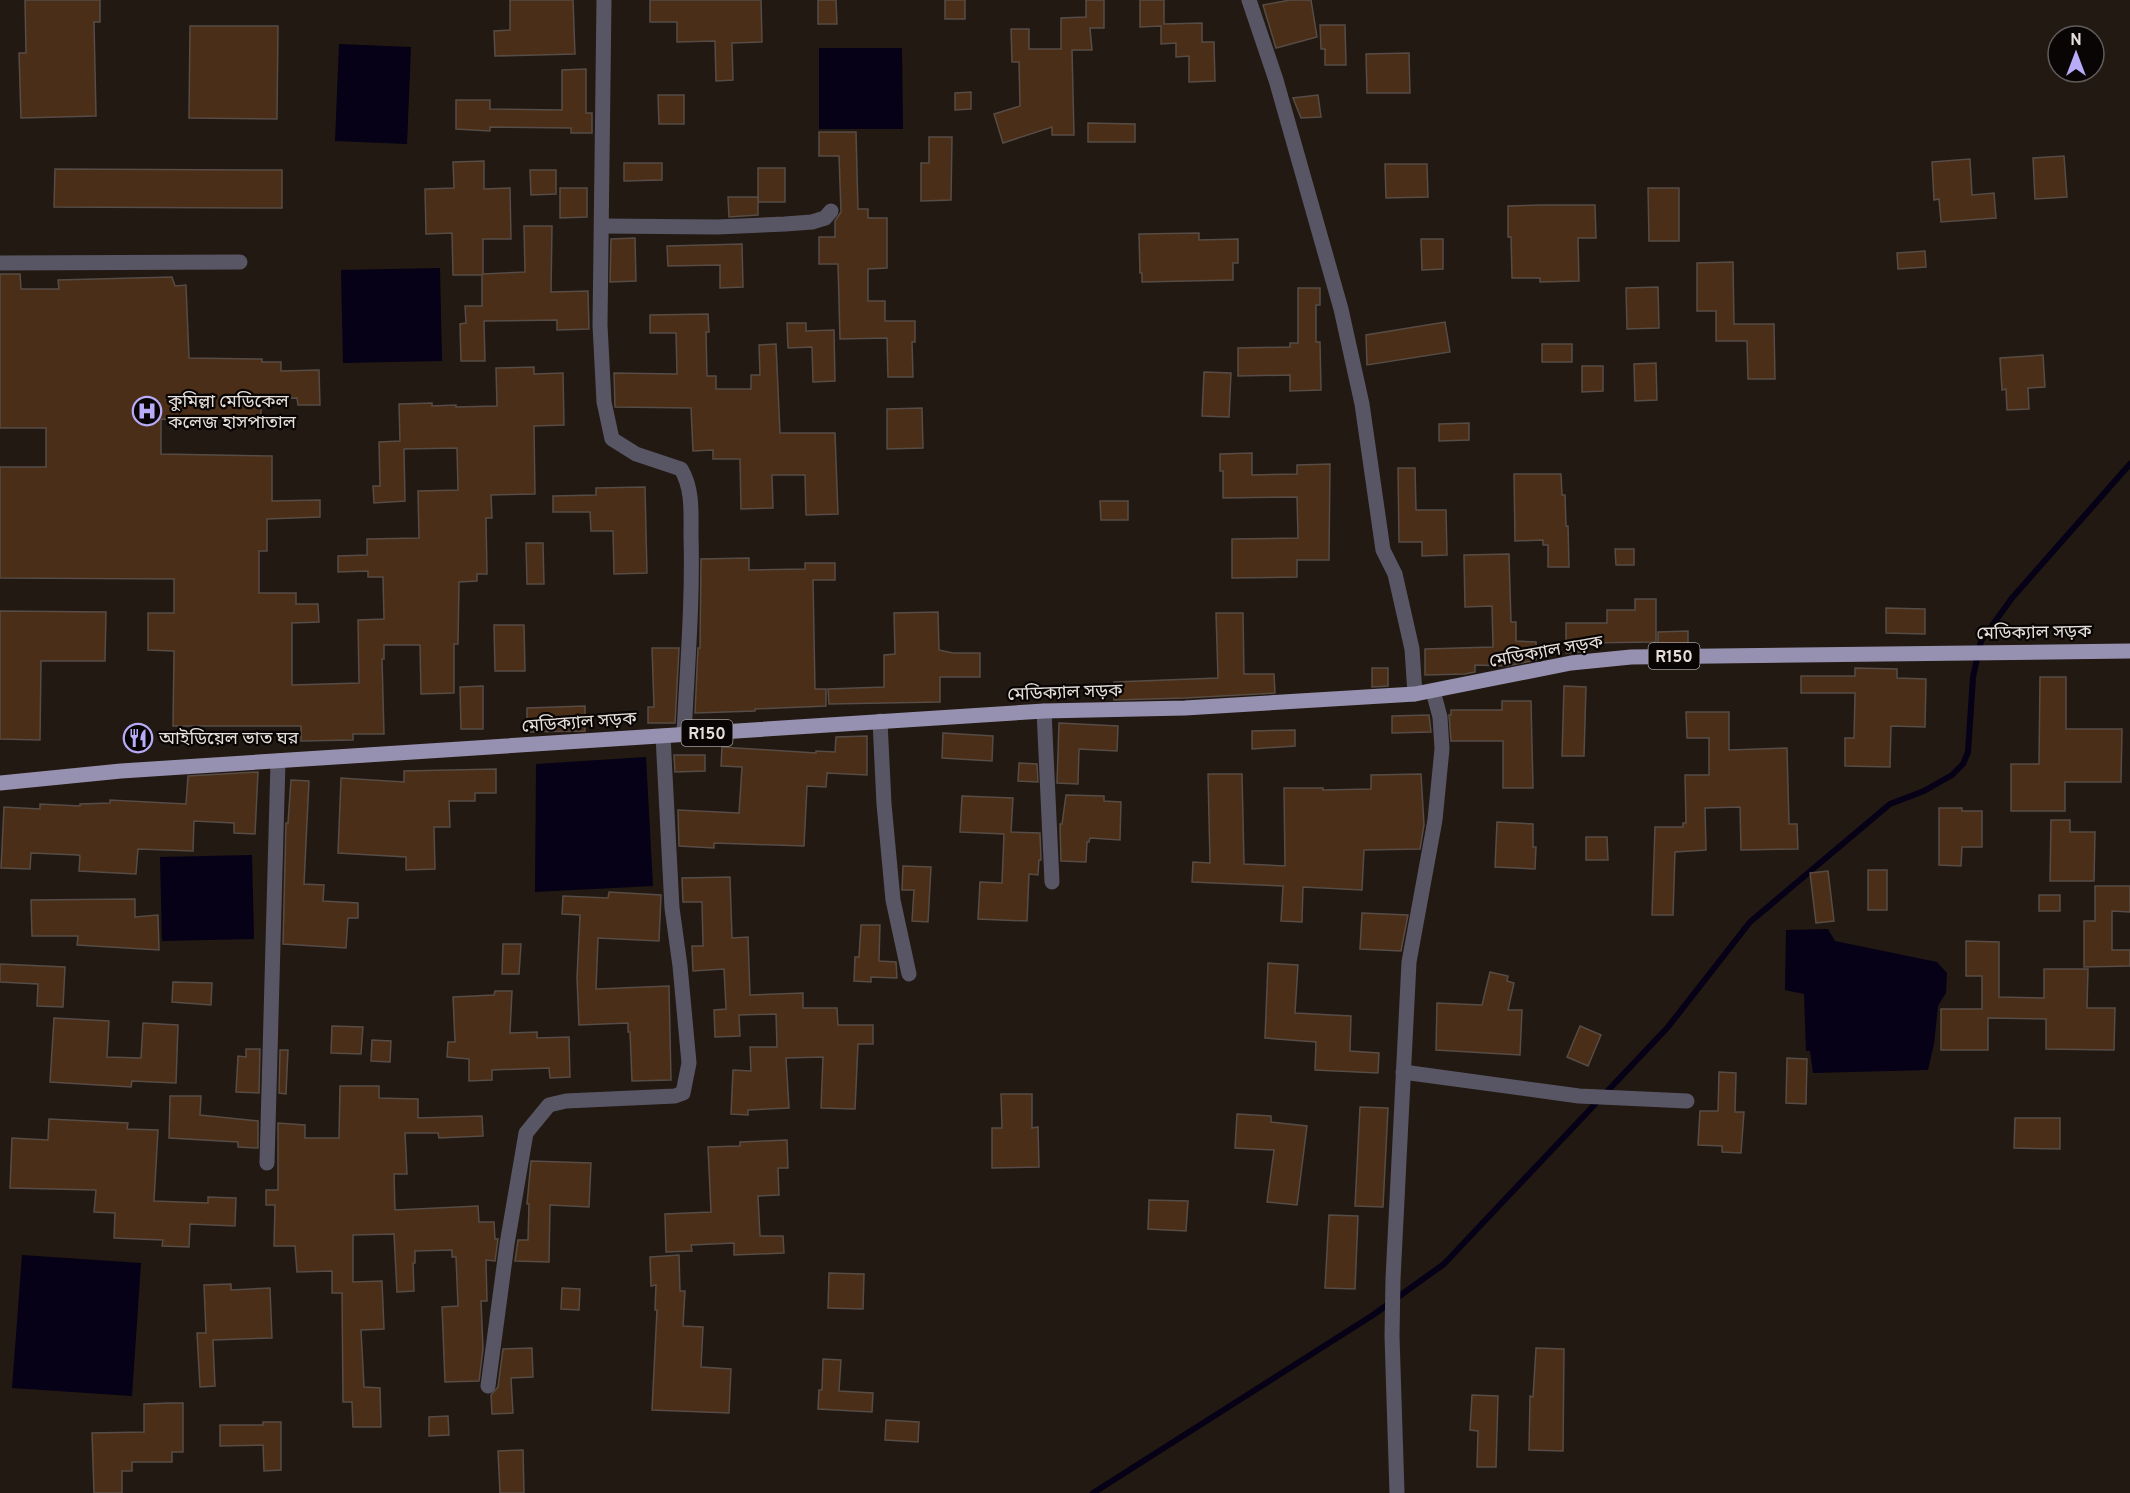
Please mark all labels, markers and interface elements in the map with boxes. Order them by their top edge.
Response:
north arrow [2046,24,2106,84]
text: N [2070,31,2082,51]
place label: কুমিল্লা মেডিকেল কলেজ হাসপাতাল [167,391,297,435]
hospital icon: কুমিল্লা মেডিকেল কলেজ হাসপাতাল [131,395,163,427]
street label: মেডিক্যাল সড়ক [1976,621,2092,646]
street label: মেডিক্যাল সড়ক [1488,631,1605,674]
road number: R150 [1648,643,1700,669]
street label: মেডিক্যাল সড়ক [1007,680,1124,707]
street label: মেডিক্যাল সড়ক [521,708,638,739]
road number: R150 [682,720,732,746]
restaurant icon: আইডিয়েল ভাত ঘর [122,722,154,754]
place label: আইডিয়েল ভাত ঘর [158,728,299,751]

